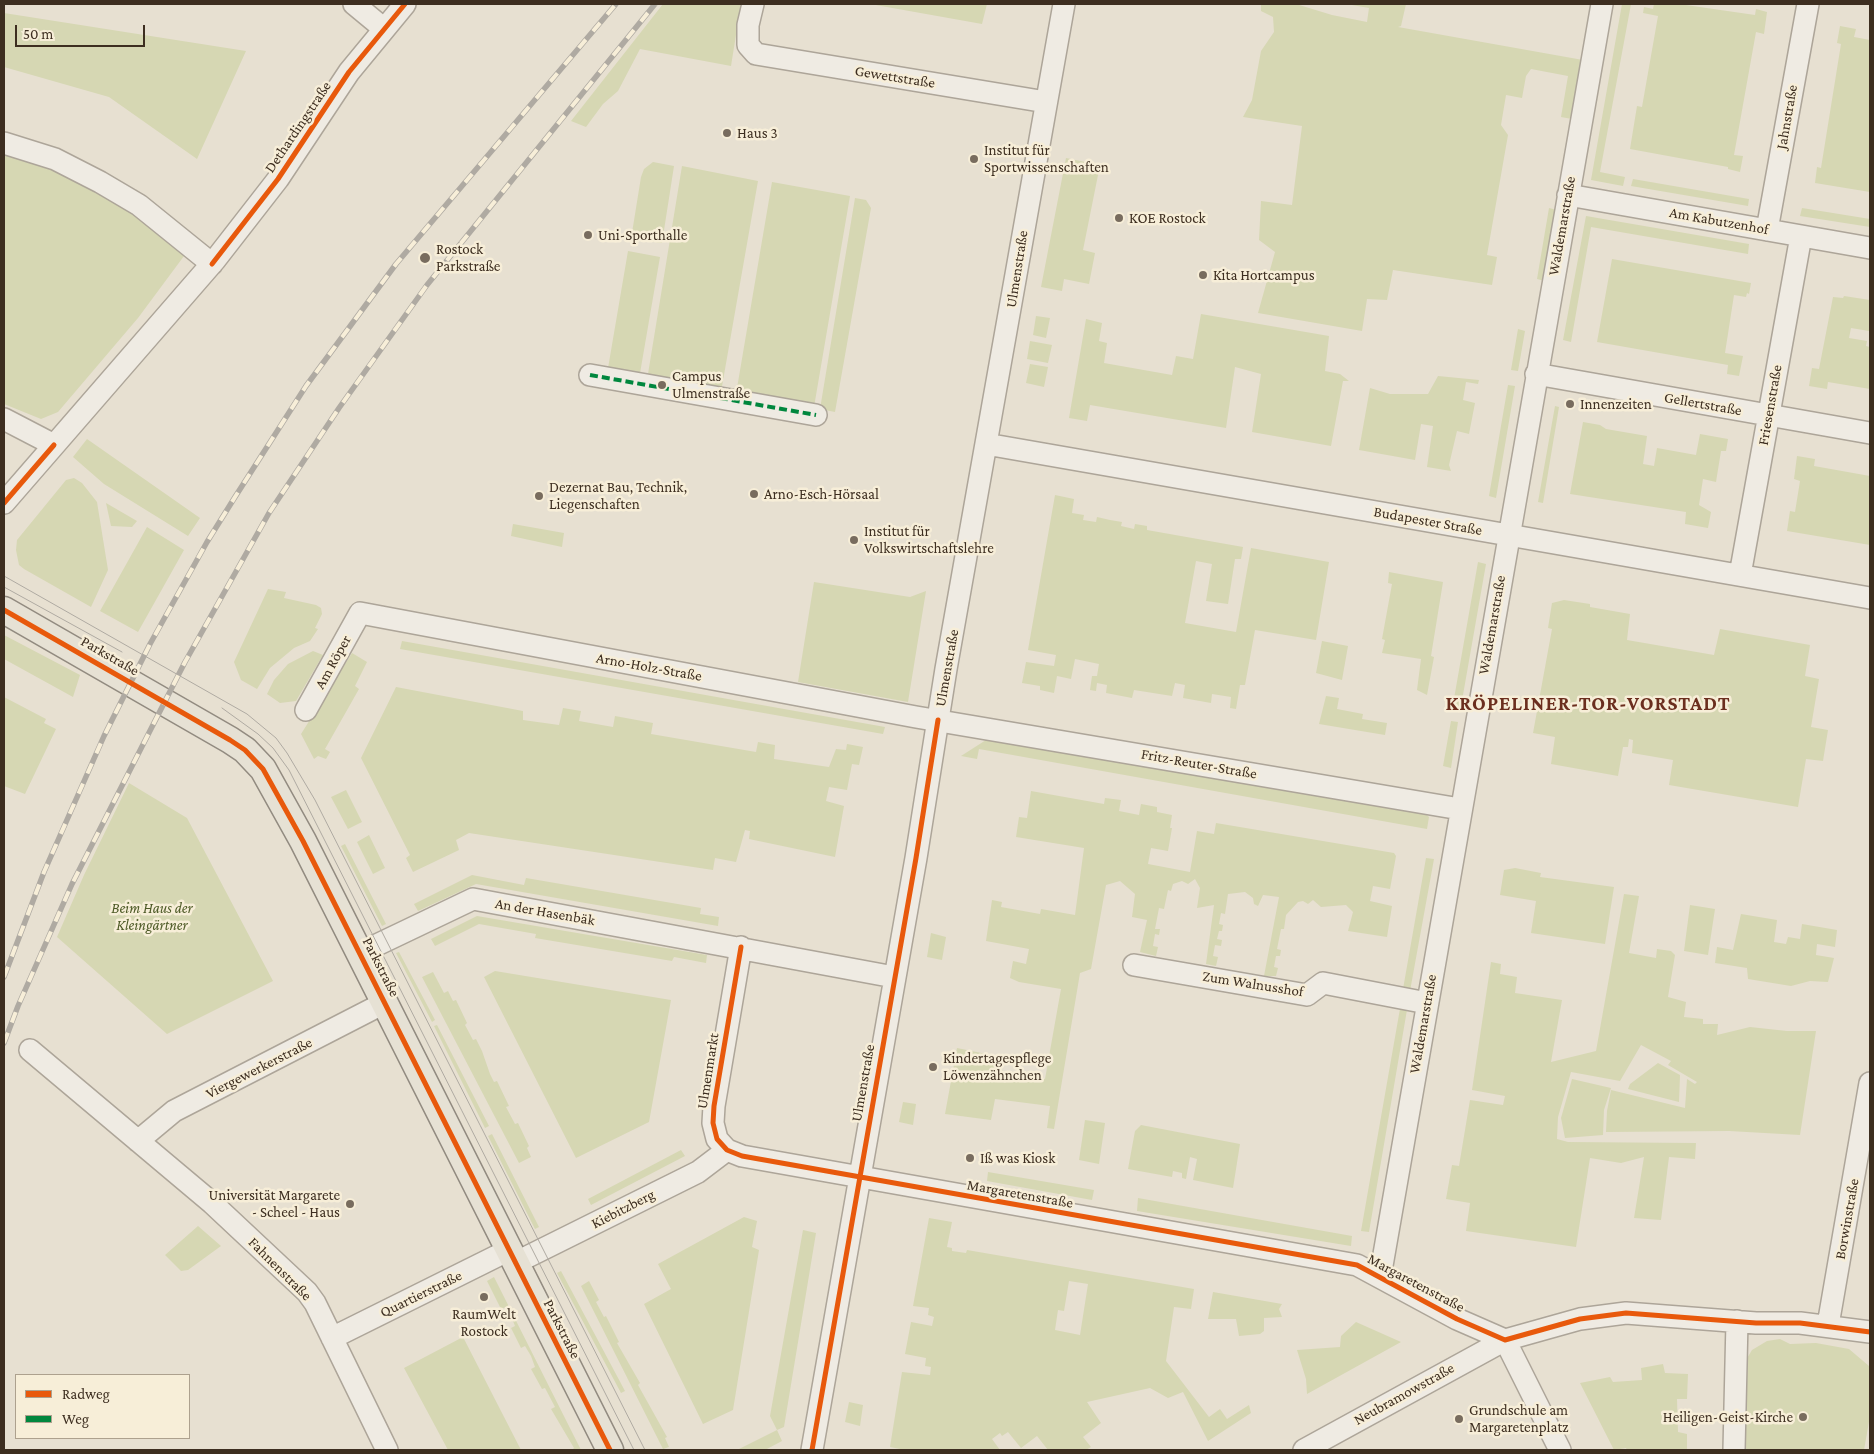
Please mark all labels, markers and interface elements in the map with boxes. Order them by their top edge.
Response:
scale bar [18,15,148,47]
text: 50 m [23,26,53,42]
street label: Gewettstraße [854,62,936,92]
street label: Dethardingstraße [261,78,335,176]
street label: Jahnstraße [1772,83,1802,151]
place label: Haus 3 [737,124,778,142]
marker: Haus 3 [721,127,733,139]
place label: Institut für Sportwissenschaften [984,141,1109,176]
marker: Institut für Sportwissenschaften [968,153,980,165]
street label: Waldemarstraße [1544,175,1580,277]
street label: Am Kabutzenhof [1668,203,1770,239]
place label: KOE Rostock [1129,209,1206,227]
marker: KOE Rostock [1113,212,1125,224]
place label: Uni-Sporthalle [598,226,687,244]
marker: Uni-Sporthalle [582,229,594,241]
street label: Ulmenstraße [1002,229,1032,309]
place label: Rostock Parkstraße [436,240,500,275]
marker: Rostock Parkstraße [418,251,432,265]
place label: Kita Hortcampus [1213,266,1315,284]
marker: Kita Hortcampus [1197,269,1209,281]
street label: Friesenstraße [1754,363,1786,447]
place label: Campus Ulmenstraße [672,367,750,402]
marker: Campus Ulmenstraße [656,379,668,391]
street label: Gellertstraße [1663,388,1743,420]
place label: Innenzeiten [1580,395,1652,413]
marker: Innenzeiten [1564,398,1576,410]
place label: Dezernat Bau, Technik, Liegenschaften [549,478,687,513]
place label: Arno-Esch-Hörsaal [764,485,879,503]
marker: Arno-Esch-Hörsaal [748,488,760,500]
marker: Dezernat Bau, Technik, Liegenschaften [533,490,545,502]
street label: Budapester Straße [1372,503,1484,539]
place label: Institut für Volkswirtschaftslehre [864,522,994,557]
marker: Institut für Volkswirtschaftslehre [848,534,860,546]
street label: Waldemarstraße [1474,574,1510,676]
street label: Ulmenstraße [931,628,963,708]
street label: Parkstraße [78,632,142,680]
street label: Am Röper [311,632,355,692]
street label: Arno-Holz-Straße [595,649,703,685]
district label: KRÖPELINER-TOR-VORSTADT [1443,692,1733,716]
street label: Fritz-Reuter-Straße [1140,745,1258,783]
street label: An der Hasenbäk [494,894,596,930]
park label: Beim Haus der Kleingärtner [111,899,193,934]
street label: Parkstraße [358,934,404,1000]
street label: Zum Walnusshof [1201,967,1305,1001]
street label: Waldemarstraße [1405,973,1441,1075]
street label: Ulmenmarkt [693,1032,723,1110]
street label: Viergewerkerstraße [203,1033,315,1103]
street label: Ulmenstraße [847,1043,879,1123]
place label: Kindertagespflege Löwenzähnchen [943,1049,1051,1084]
marker: Kindertagespflege Löwenzähnchen [927,1061,939,1073]
place label: Iß was Kiosk [980,1149,1055,1167]
marker: Iß was Kiosk [964,1152,976,1164]
street label: Margaretenstraße [966,1176,1074,1212]
street label: Borwinstraße [1831,1177,1863,1261]
street label: Kiebitzberg [588,1185,658,1233]
place label: Universität Margarete - Scheel - Haus [209,1186,340,1221]
marker: Universität Margarete - Scheel - Haus [344,1198,356,1210]
street label: Fahnenstraße [244,1233,316,1305]
street label: Margaretenstraße [1364,1250,1468,1316]
street label: Quartierstraße [377,1266,465,1322]
marker: RaumWelt Rostock [478,1291,490,1303]
street label: Parkstraße [539,1296,585,1362]
place label: RaumWelt Rostock [452,1305,516,1340]
street label: Neubramowstraße [1351,1359,1457,1429]
legend [15,1374,190,1439]
text: Radweg [62,1386,110,1402]
place label: Grundschule am Margaretenplatz [1469,1401,1569,1436]
place label: Heiligen-Geist-Kirche [1663,1408,1793,1426]
text: Weg [62,1411,89,1427]
marker: Heiligen-Geist-Kirche [1797,1411,1809,1423]
marker: Grundschule am Margaretenplatz [1453,1413,1465,1425]

